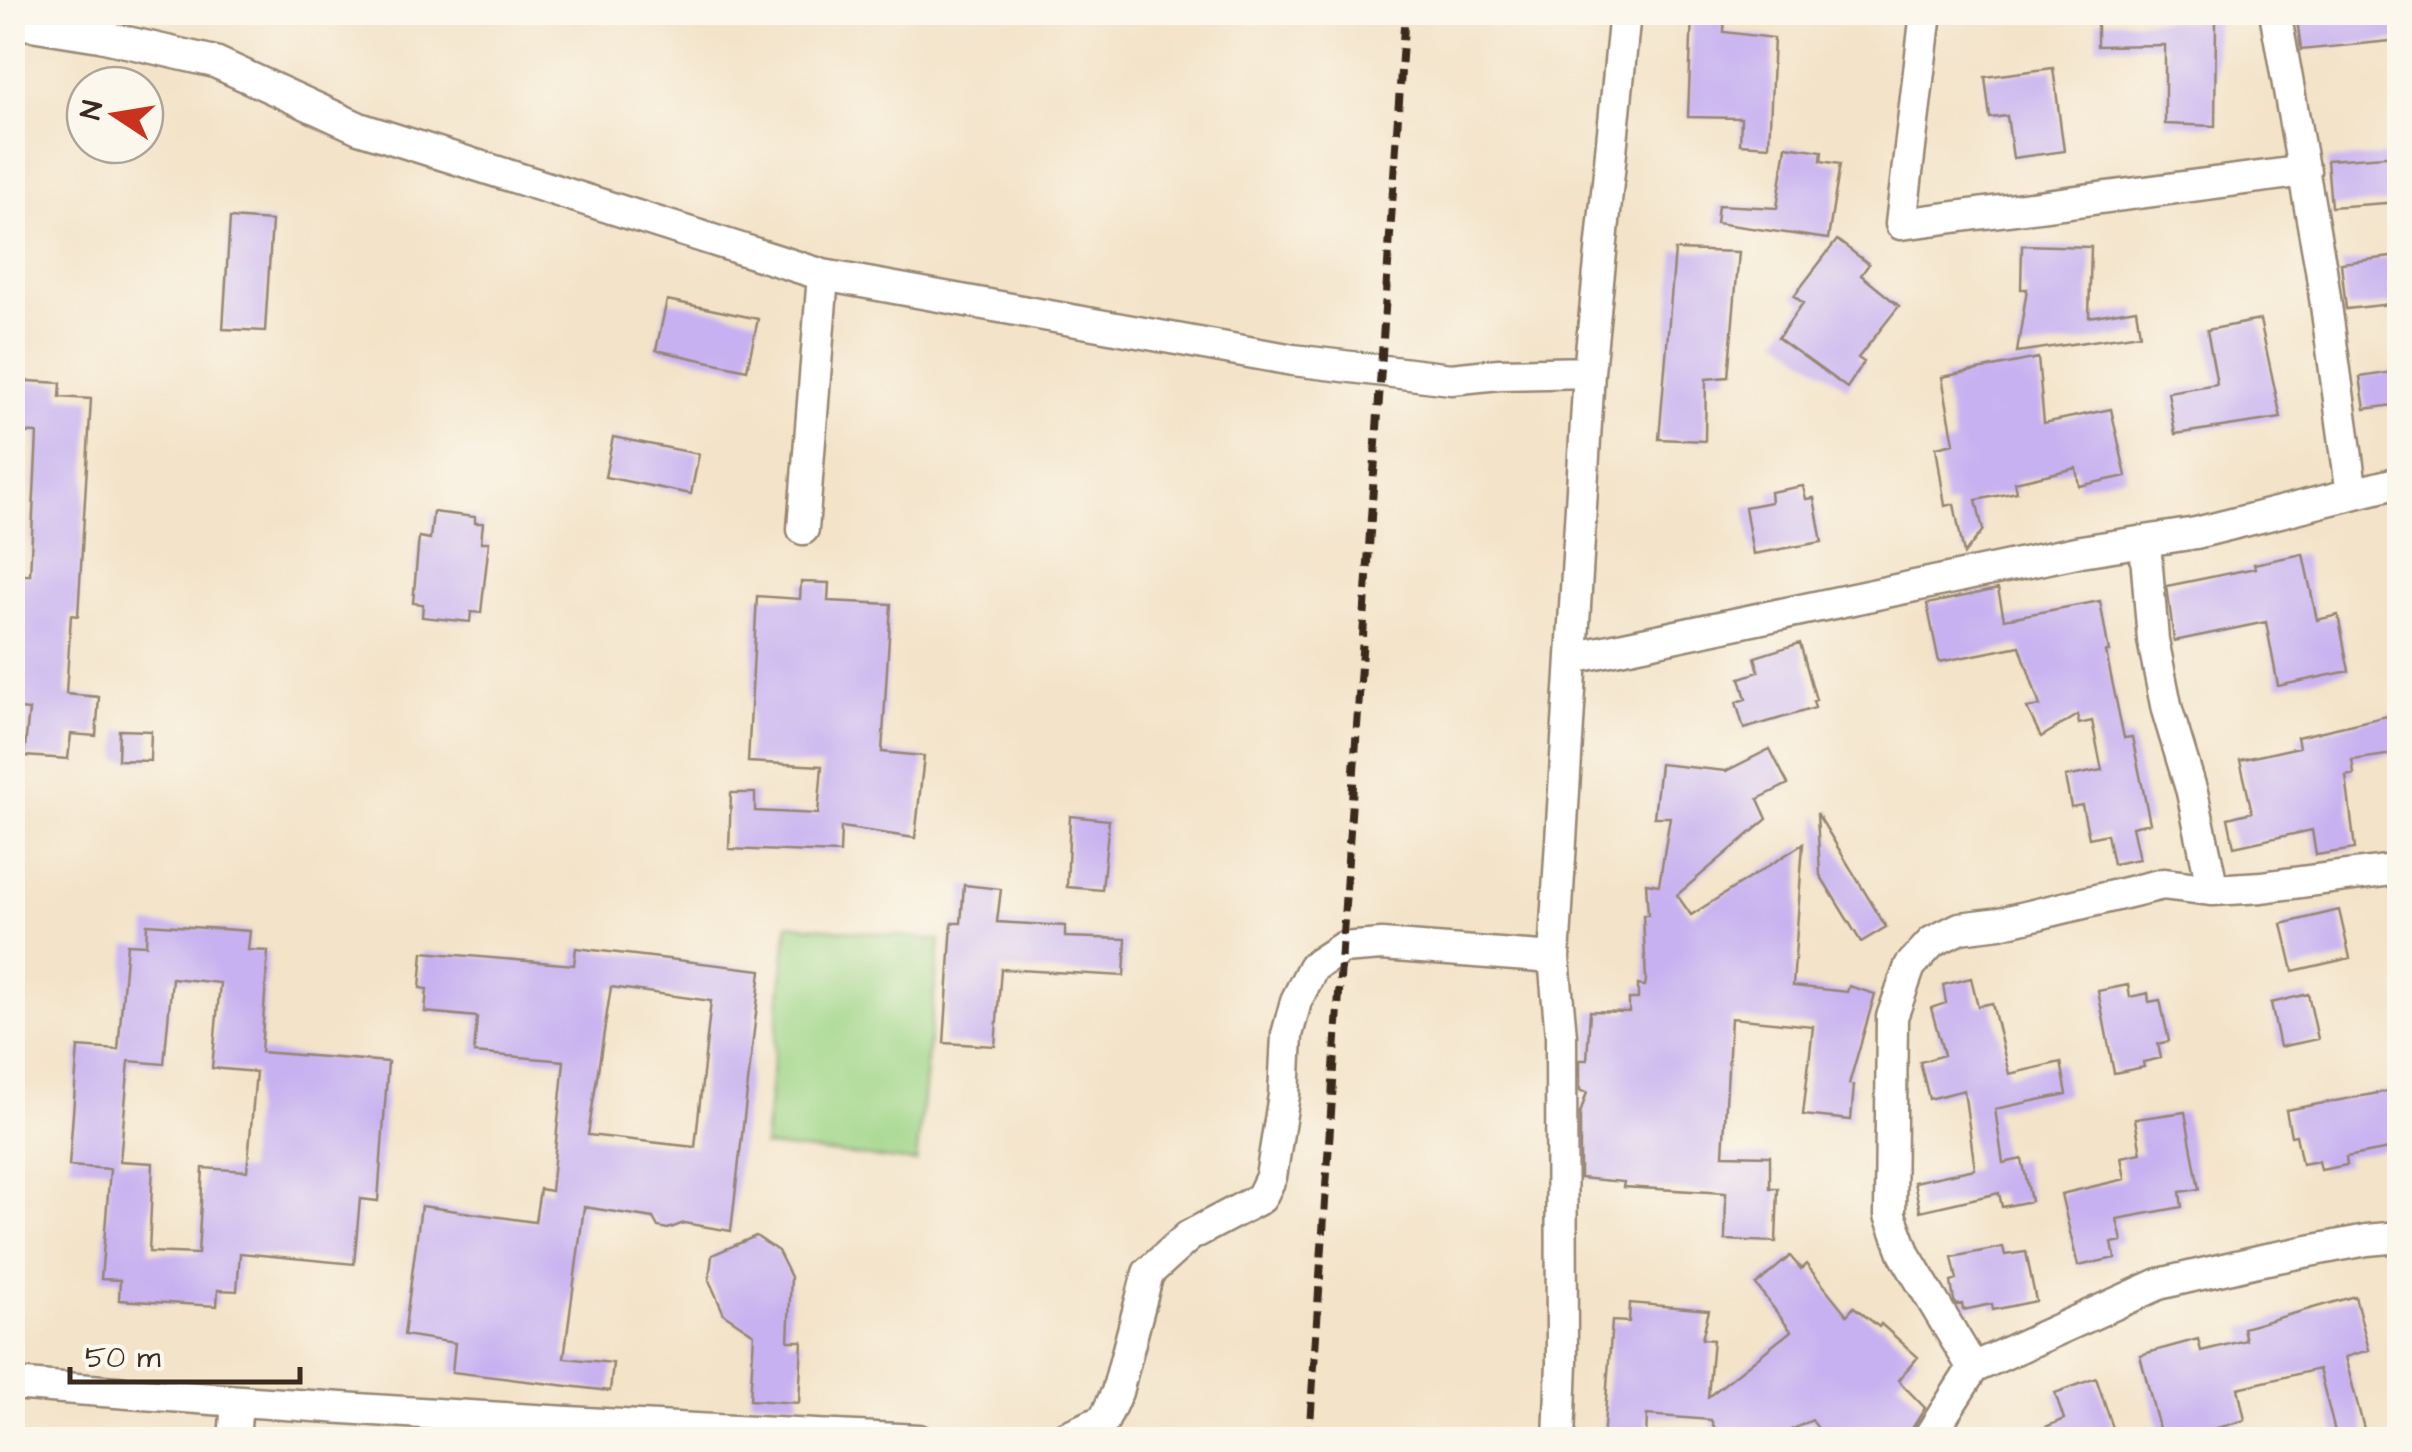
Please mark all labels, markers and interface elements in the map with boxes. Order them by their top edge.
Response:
north arrow [65,65,165,165]
text: N [71,97,113,123]
scale bar [70,1322,300,1384]
text: 50 m [85,1337,161,1379]

